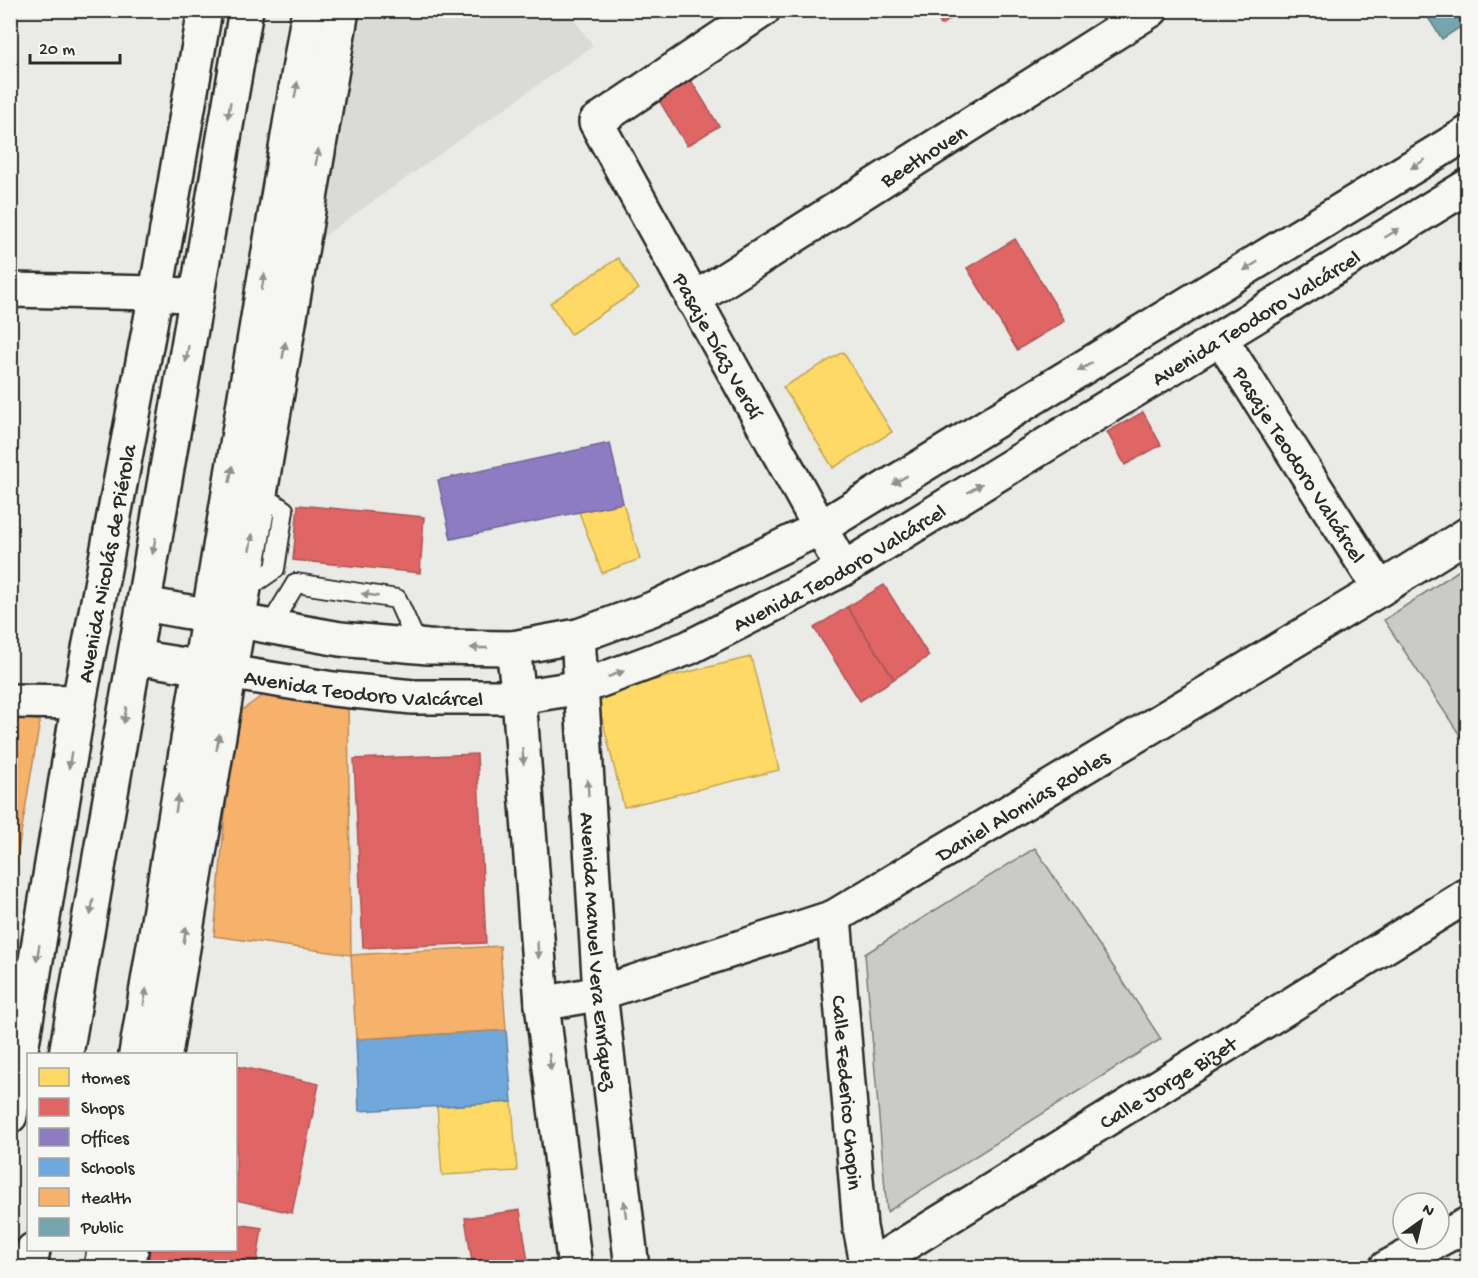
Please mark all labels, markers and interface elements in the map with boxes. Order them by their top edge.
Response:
scale bar [30,27,120,65]
text: 20 m [39,40,75,61]
one-way arrow [292,80,301,99]
one-way arrow [224,100,233,119]
street label: Beethoven [876,120,974,196]
one-way arrow [313,148,322,167]
one-way arrow [1410,158,1426,169]
one-way arrow [1384,227,1400,238]
street label: Avenida Teodoro Valcárcel [1148,246,1366,394]
one-way arrow [1243,260,1259,271]
street label: Pasaje Díaz Verdí [665,269,767,426]
one-way arrow [259,272,268,291]
one-way arrow [280,340,289,359]
one-way arrow [182,344,191,363]
one-way arrow [1077,362,1093,373]
street label: Pasaje Teodoro Valcárcel [1224,362,1369,569]
street label: Avenida Nicolás de Piérola [74,442,144,685]
one-way arrow [227,465,236,484]
one-way arrow [892,474,908,485]
one-way arrow [967,483,983,494]
street label: Avenida Teodoro Valcárcel [730,500,952,640]
one-way arrow [247,532,256,551]
one-way arrow [149,536,158,555]
one-way arrow [360,590,379,599]
one-way arrow [469,643,488,653]
street label: Avenida Teodoro Valcárcel [242,666,483,714]
one-way arrow [608,669,626,679]
one-way arrow [120,706,129,725]
one-way arrow [213,733,222,752]
street label: Daniel Alomias Robles [931,745,1116,871]
one-way arrow [519,746,528,765]
one-way arrow [65,751,74,770]
one-way arrow [583,778,592,797]
one-way arrow [172,795,181,814]
street label: Avenida Manuel Vera Enríquez [572,811,620,1094]
one-way arrow [87,898,96,917]
one-way arrow [181,925,190,944]
one-way arrow [533,941,543,960]
one-way arrow [33,943,42,962]
one-way arrow [141,987,150,1006]
street label: Calle Federico Chopin [824,994,866,1192]
street label: Calle Jorge Bizet [1096,1032,1244,1137]
legend [27,1053,237,1251]
one-way arrow [545,1053,554,1072]
text: Homes [81,1069,131,1090]
text: Shops [81,1099,125,1120]
text: Offices [81,1129,130,1150]
text: Schools [81,1159,136,1180]
text: Health [81,1189,132,1210]
north arrow [1391,1191,1451,1251]
one-way arrow [621,1200,630,1219]
text: N [1418,1201,1438,1223]
text: Public [80,1219,124,1240]

